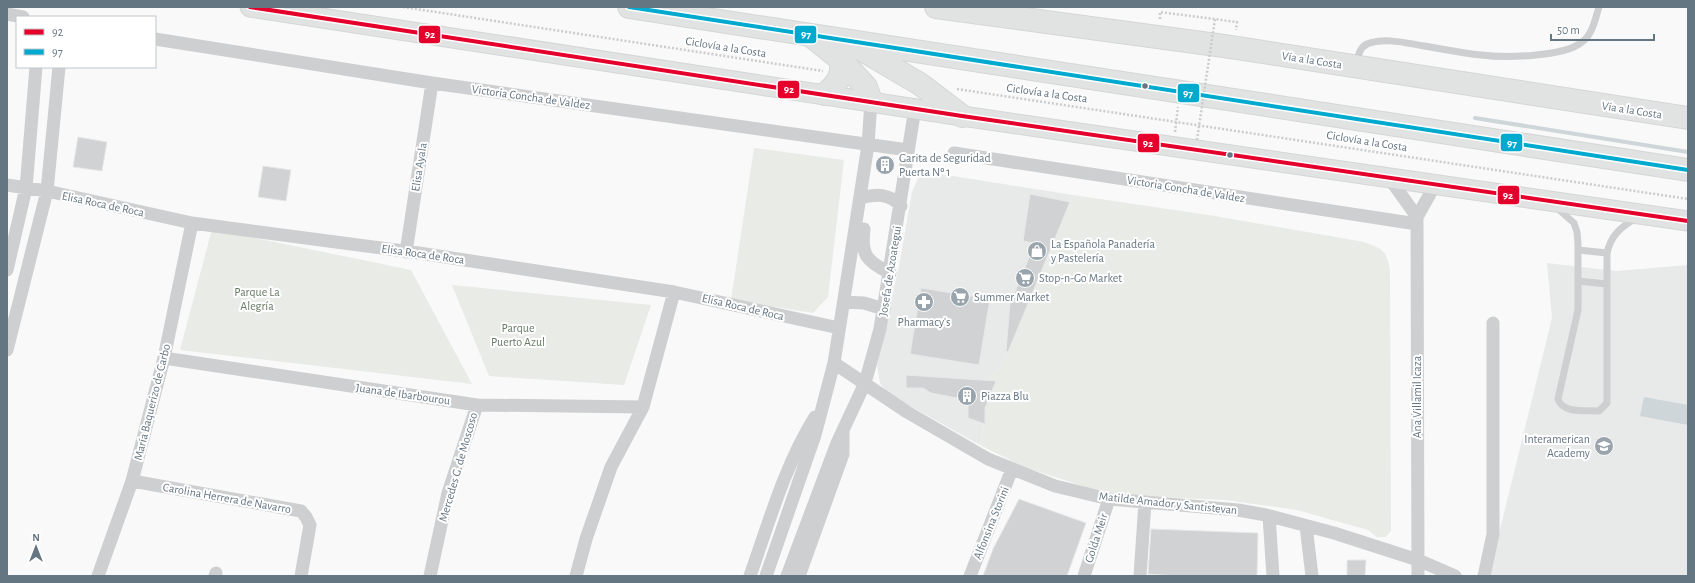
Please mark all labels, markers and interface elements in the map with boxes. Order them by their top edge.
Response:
legend [16,16,156,68]
scale bar [1551,16,1654,42]
text: 50 m [1557,24,1580,36]
line badge: 92 [418,25,441,44]
line badge: 97 [794,25,817,44]
text: 92 [52,26,64,38]
text: 92 [425,29,435,40]
text: 97 [801,29,811,40]
street label: Ciclovía a la Costa [685,35,768,59]
text: 97 [52,46,63,58]
street label: Vía a la Costa [1281,49,1343,71]
line badge: 92 [777,80,800,99]
street label: Ciclovía a la Costa [1006,81,1089,105]
unlabelled marker [1140,81,1150,91]
street label: Victoria Concha de Valdez [471,83,591,111]
line badge: 97 [1177,83,1200,103]
text: 92 [784,84,794,95]
text: 97 [1183,88,1193,99]
street label: Vía a la Costa [1601,99,1663,121]
street label: Ciclovía a la Costa [1326,129,1409,153]
line badge: 92 [1137,133,1160,153]
line badge: 97 [1500,133,1523,152]
text: 92 [1143,138,1153,149]
text: 97 [1507,138,1517,149]
street label: Elisa Ayala [409,141,430,192]
unlabelled marker [1225,150,1235,160]
place label: Garita de Seguridad Puerta Nº 1 [899,152,991,178]
building icon: Garita de Seguridad Puerta Nº 1 [874,154,896,176]
street label: Victoria Concha de Valdez [1126,174,1246,204]
line badge: 92 [1497,185,1520,205]
street label: Elisa Roca de Roca [61,189,146,219]
text: 92 [1503,190,1513,201]
street label: Josefa de Azoategui [877,225,903,317]
place label: La Española Panadería y Pastelería [1050,238,1155,265]
shop icon: La Española Panadería y Pastelería [1026,240,1048,262]
street label: Elisa Roca de Roca [381,242,466,266]
supermarket icon: Stop-n-Go Market [1014,267,1036,289]
place label: Stop-n-Go Market [1039,272,1122,284]
park label: Parque La Alegría [234,286,280,312]
supermarket icon: Summer Market [949,286,971,308]
pharmacy icon: Pharmacy's [913,291,935,313]
place label: Summer Market [974,291,1050,303]
street label: Elisa Roca de Roca [701,292,786,322]
place label: Pharmacy's [897,316,951,329]
park label: Parque Puerto Azul [491,322,545,348]
street label: María Baquerizo de Carbo [132,342,172,461]
street label: Ana Villamil Icaza [1411,355,1423,438]
street label: Juana de Ibarbourou [355,381,451,407]
building icon: Piazza Blu [956,385,978,407]
place label: Piazza Blu [981,390,1029,402]
street label: Mercedes G. de Moscoso [437,411,479,523]
place label: Interamerican Academy [1524,433,1590,460]
school or university icon: Interamerican Academy [1593,435,1615,457]
street label: Carolina Herrera de Navarro [162,481,292,515]
street label: Alfonsina Storini [971,485,1011,561]
street label: Matilde Amador y Santistevan [1098,490,1238,517]
street label: Golda Meir [1082,512,1110,564]
north arrow [16,527,56,567]
text: N [32,532,40,543]

